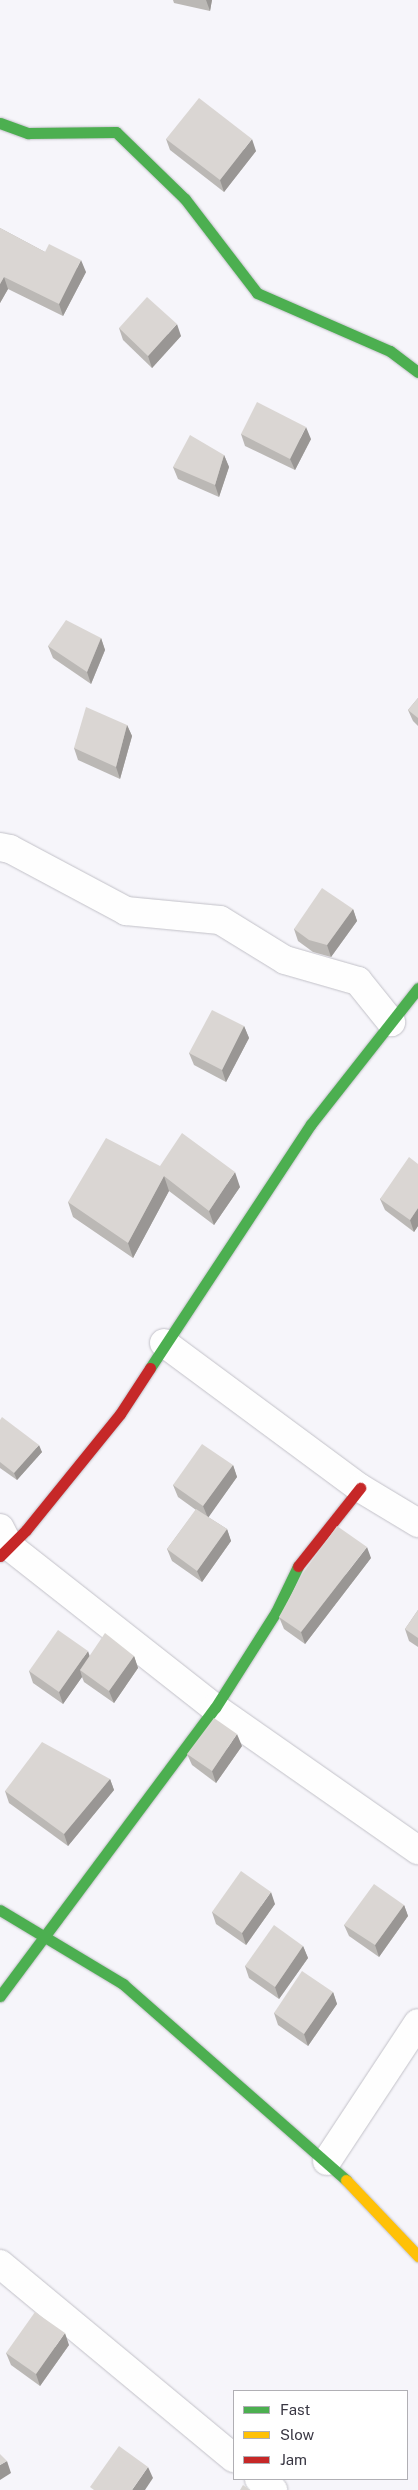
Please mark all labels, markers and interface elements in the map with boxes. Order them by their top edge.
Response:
legend [233,2390,408,2480]
text: Fast [280,2401,310,2418]
text: Slow [280,2426,314,2443]
text: Jam [280,2451,307,2468]

